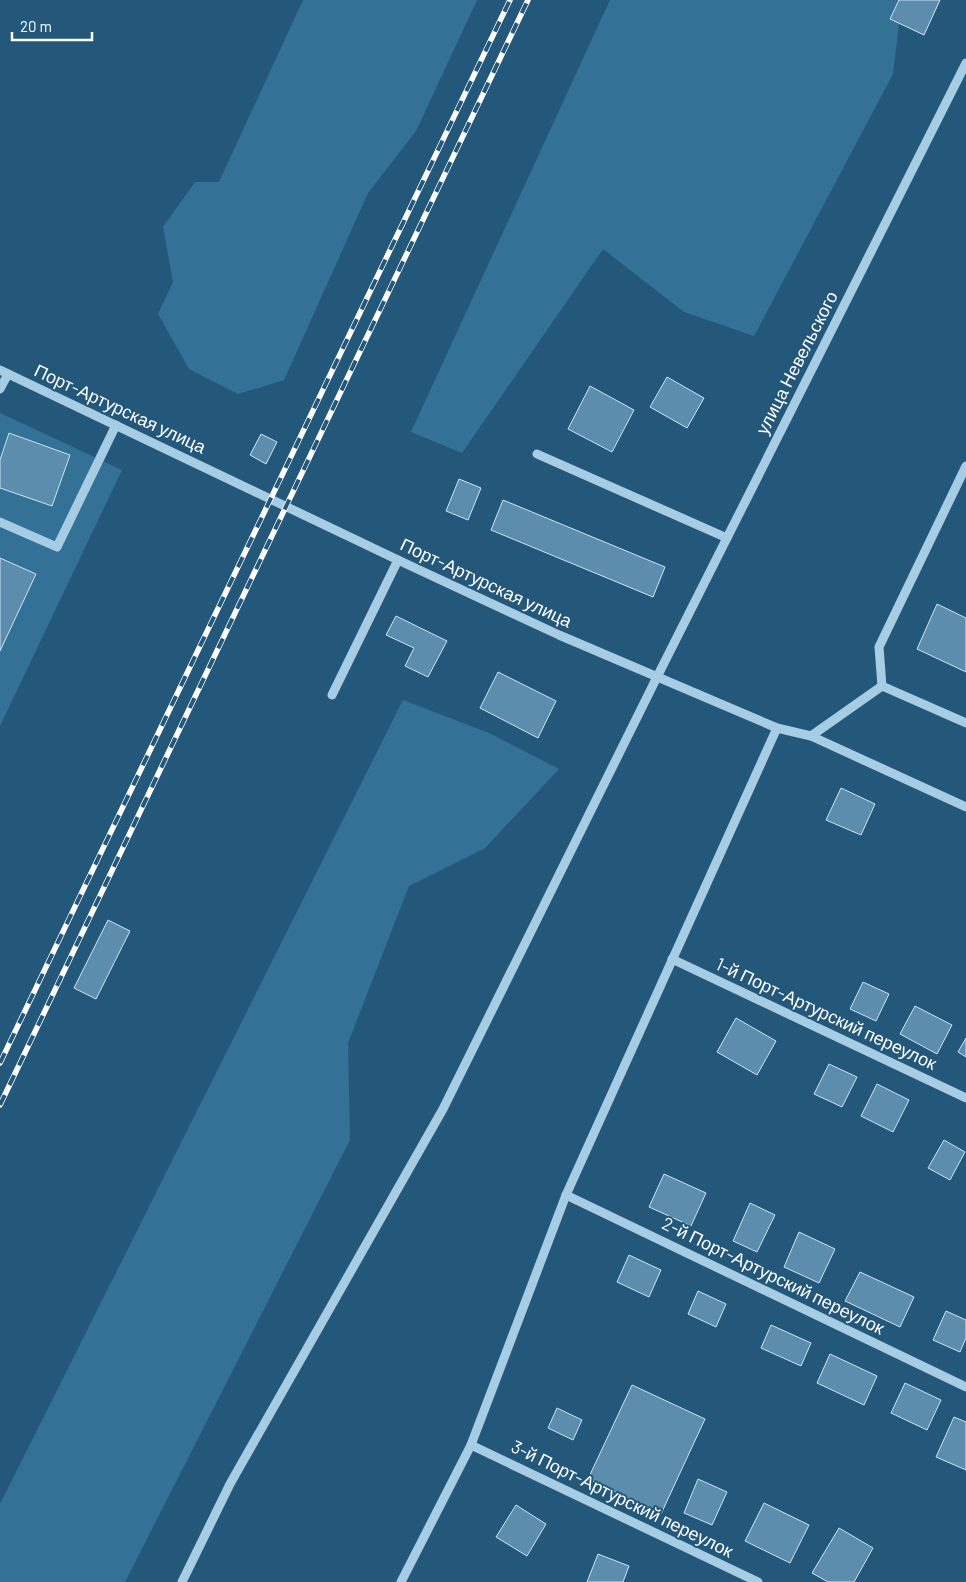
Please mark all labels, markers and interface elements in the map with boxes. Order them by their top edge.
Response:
scale bar [12,10,92,42]
text: 20 m [20,17,52,35]
street label: улица Невельского [750,287,842,438]
street label: Порт-Артурская улица [31,359,211,458]
street label: Порт-Артурская улица [397,533,577,632]
street label: 1-й Порт-Артурский переулок [712,952,940,1074]
street label: 2-й Порт-Артурский переулок [659,1212,888,1339]
street label: 3-й Порт-Артурский переулок [508,1435,737,1562]

